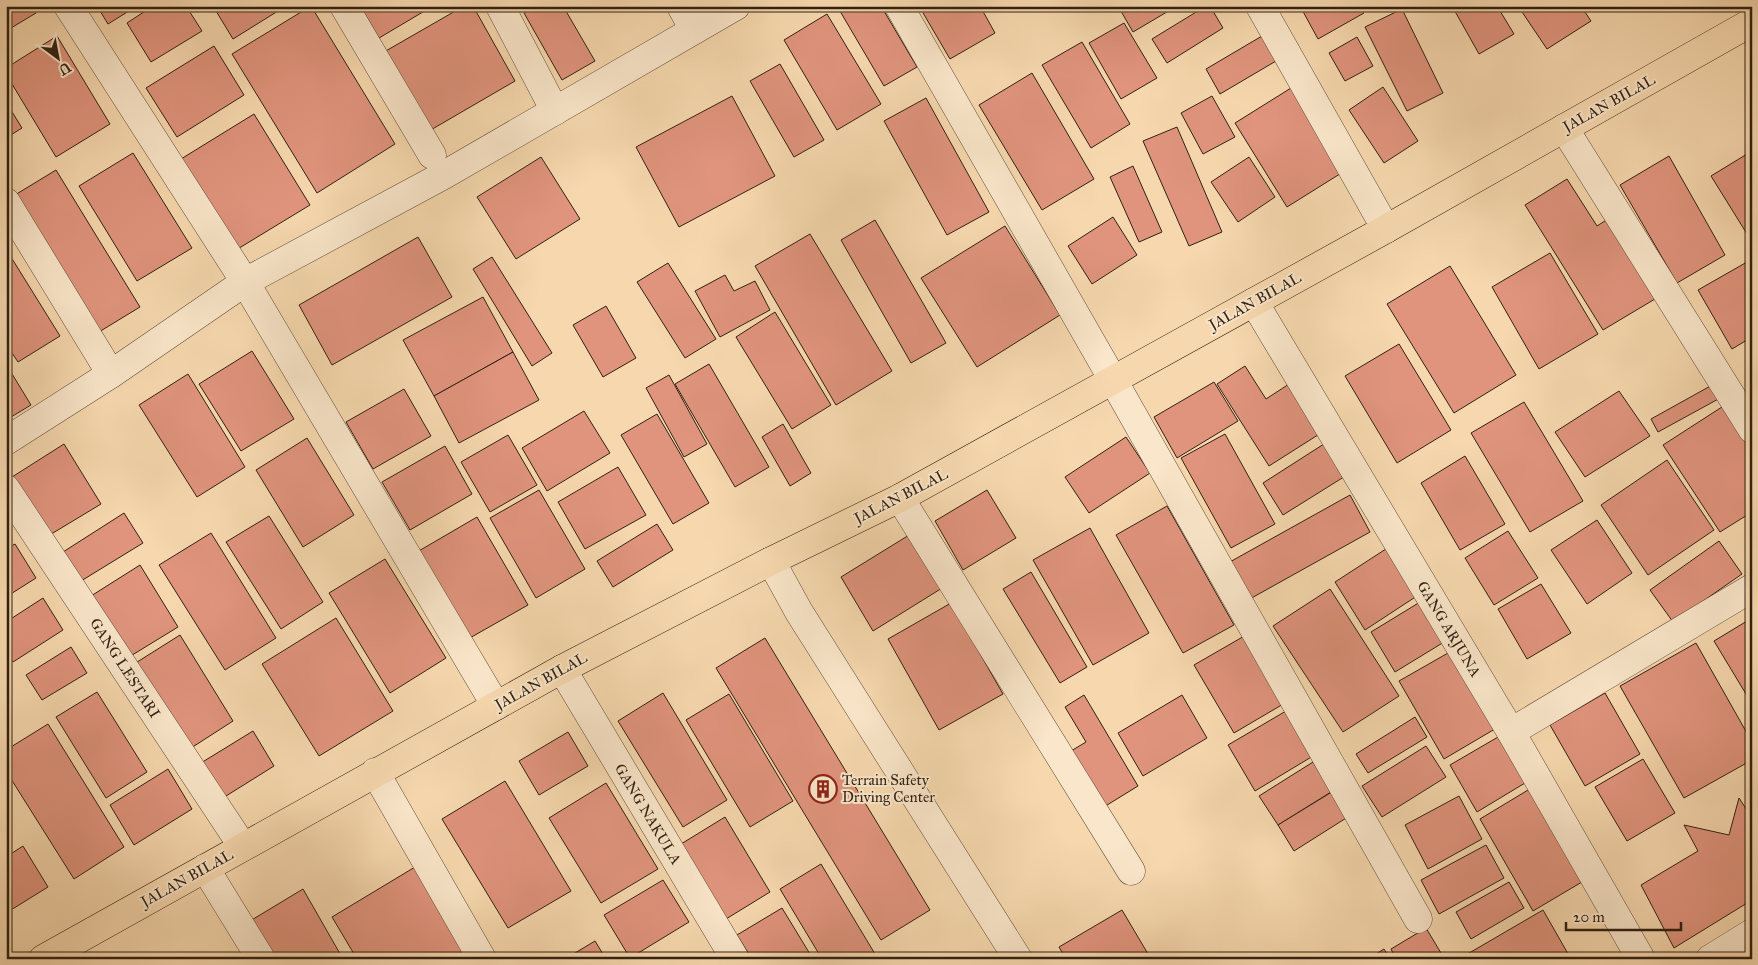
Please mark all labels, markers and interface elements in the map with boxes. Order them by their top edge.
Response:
north arrow [32,32,82,82]
text: U [55,58,74,79]
street label: JALAN BILAL [1558,70,1659,138]
street label: JALAN BILAL [1204,268,1305,336]
street label: JALAN BILAL [849,465,951,529]
street label: GANG ARJUNA [1412,578,1485,681]
street label: GANG LESTARI [86,615,164,721]
street label: JALAN BILAL [490,648,591,716]
street label: GANG NAKULA [611,760,685,868]
place label: Terrain Safety Driving Center [842,771,935,806]
building icon: Terrain Safety Driving Center [808,774,838,804]
street label: JALAN BILAL [136,845,237,913]
scale bar [1566,900,1680,932]
text: 20 m [1573,908,1605,926]

